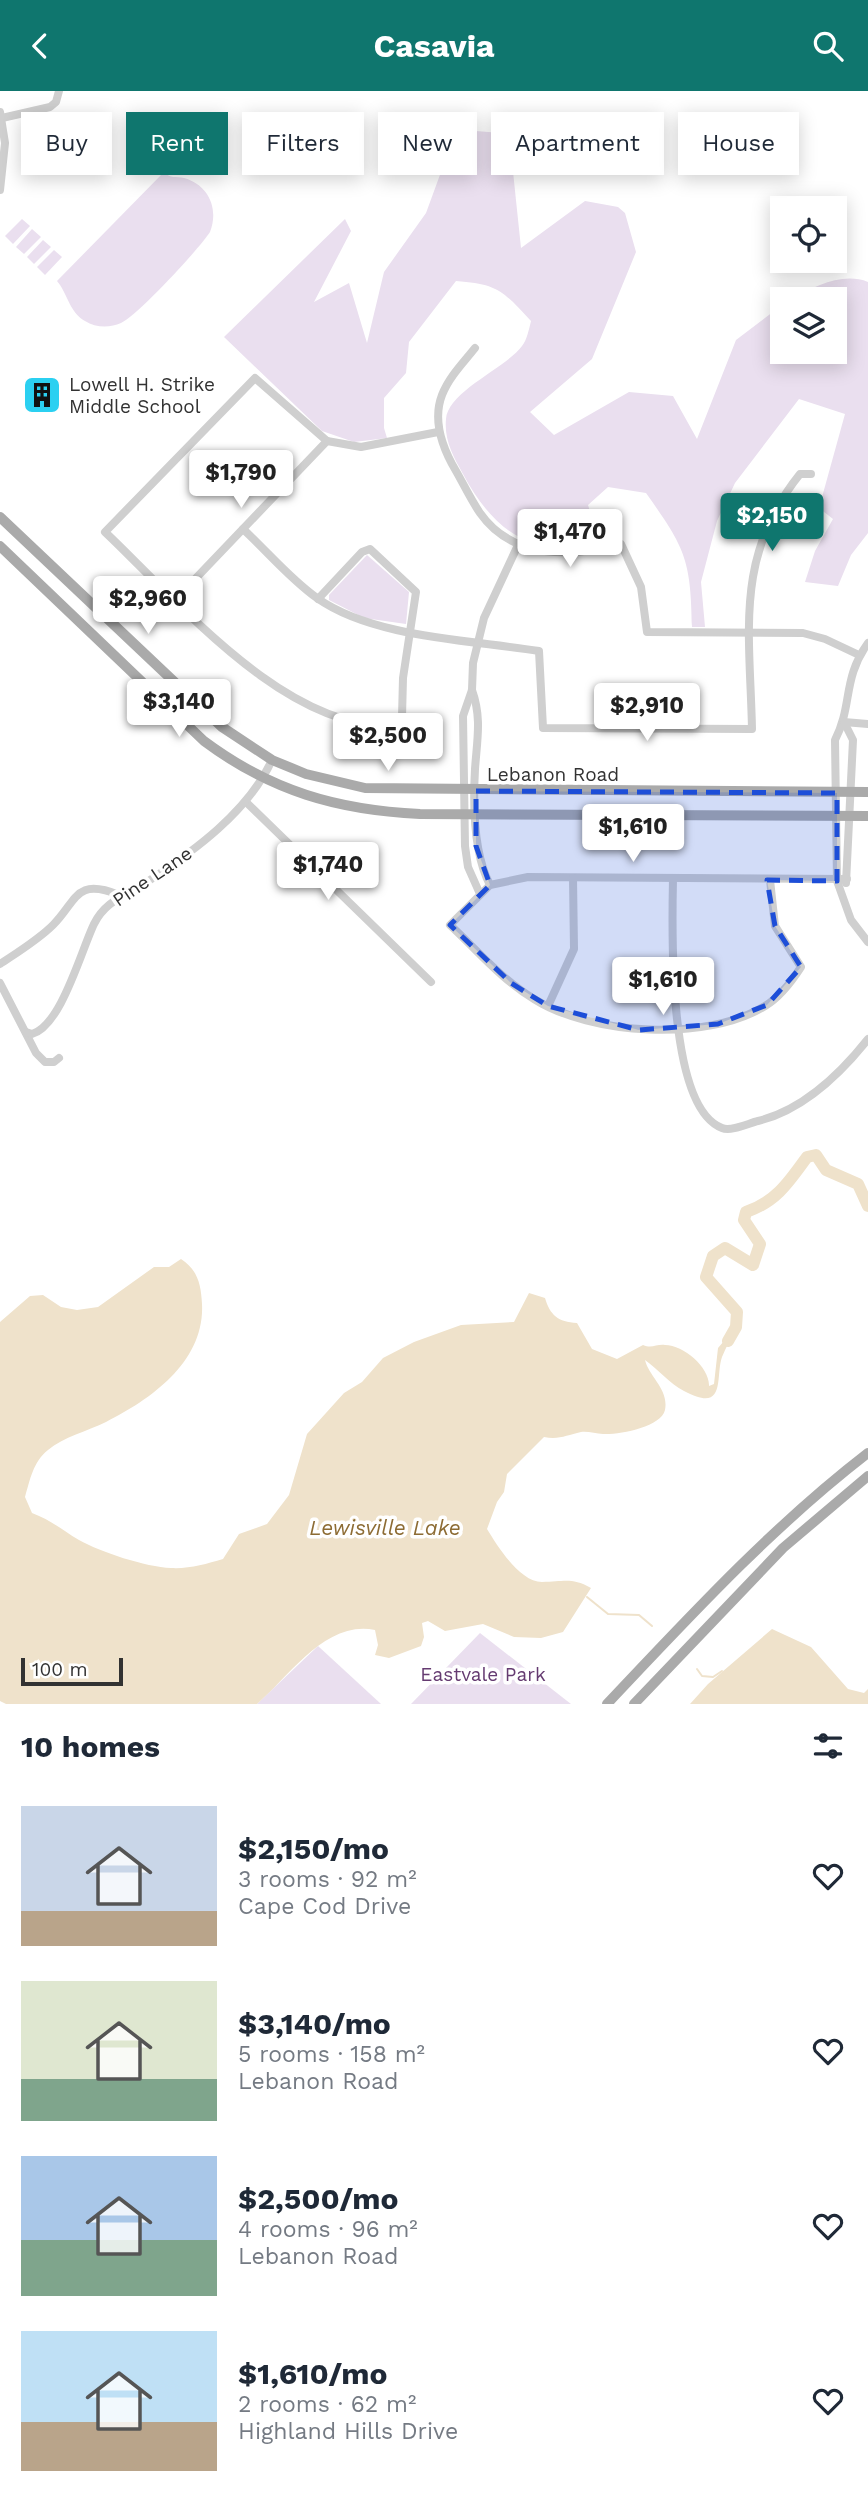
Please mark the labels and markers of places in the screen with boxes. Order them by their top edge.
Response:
place label: Lowell H. Strike Middle School [69,373,215,418]
building icon: Lowell H. Strike Middle School [21,374,63,416]
pin: $1,790 [184,451,298,510]
pin: $2,150 [715,493,829,553]
pin: $1,470 [513,510,627,569]
pin: $2,960 [91,577,205,636]
pin: $3,140 [122,679,236,739]
pin: $2,910 [590,683,704,743]
pin: $2,500 [331,713,445,773]
pin: $1,610 [576,805,690,864]
pin: $1,740 [271,843,385,902]
pin: $1,610 [606,957,720,1017]

